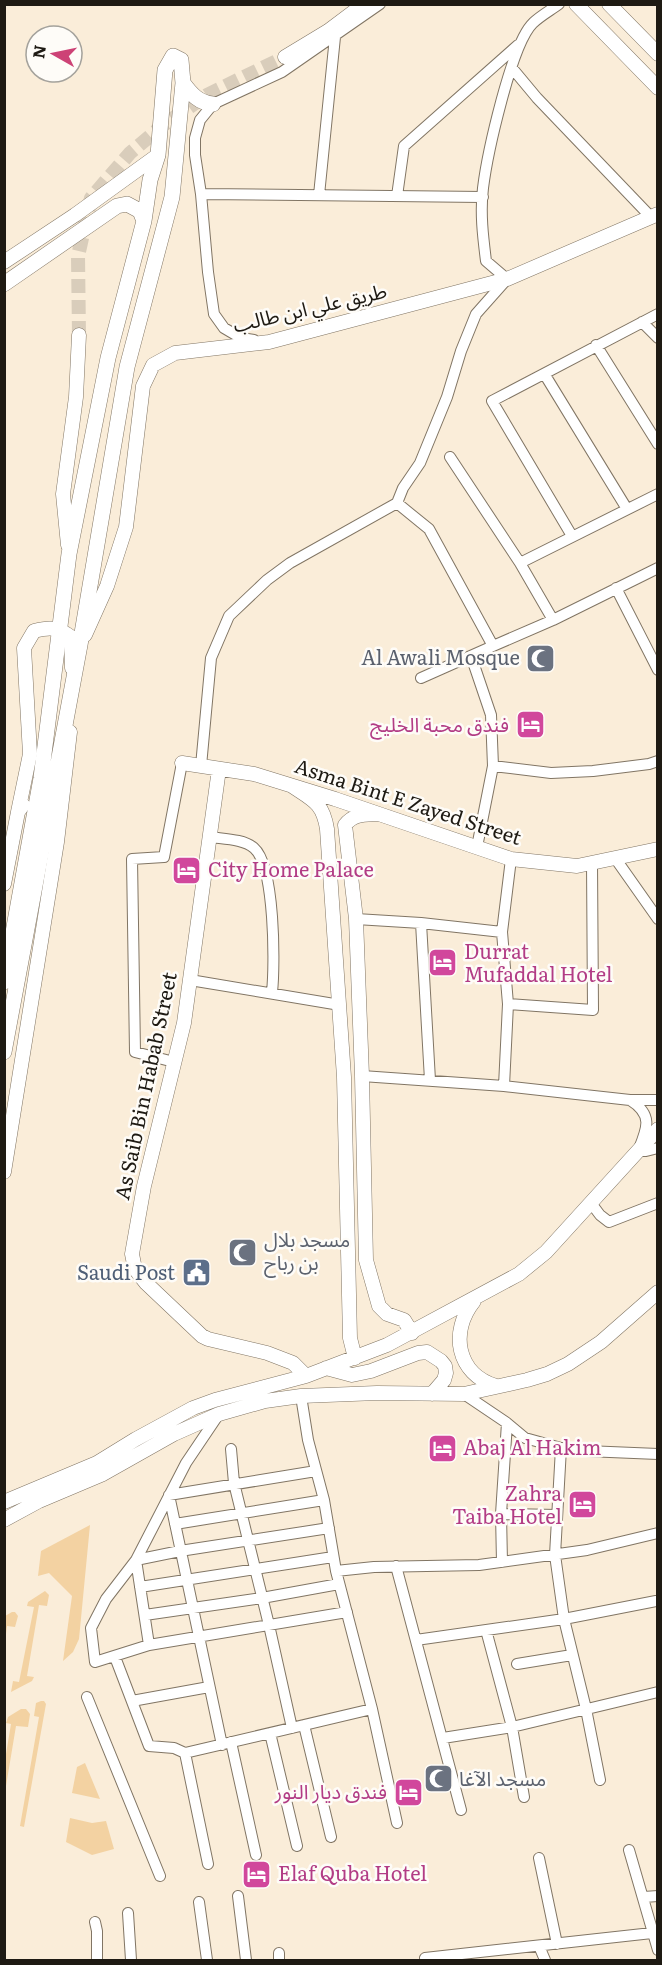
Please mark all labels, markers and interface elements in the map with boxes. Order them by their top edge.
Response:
north arrow [24,24,84,84]
text: N [25,43,51,60]
street label: طريق علي ابن طالب [230,274,390,341]
place label: Al Awali Mosque [361,641,520,671]
mosque icon: Al Awali Mosque [525,642,557,674]
place label: فندق محبة الخليج [370,708,509,740]
hotel icon: فندق محبة الخليج [514,709,546,741]
street label: Asma Bint E Zayed Street [291,749,526,851]
place label: City Home Palace [208,853,374,883]
hotel icon: City Home Palace [171,854,203,886]
place label: Durrat Mufaddal Hotel [464,935,613,988]
hotel icon: Durrat Mufaddal Hotel [427,947,459,979]
street label: As Saib Bin Habab Street [105,969,183,1202]
place label: مسجد بلال بن رباح [264,1223,350,1278]
mosque icon: مسجد بلال بن رباح [227,1236,259,1268]
place label: Saudi Post [77,1256,175,1286]
public building icon: Saudi Post [180,1257,212,1289]
place label: Abaj Al Hakim [463,1431,601,1461]
hotel icon: Abaj Al Hakim [426,1432,458,1464]
place label: Zahra Taiba Hotel [452,1477,562,1530]
hotel icon: Zahra Taiba Hotel [567,1489,599,1521]
place label: مسجد الآغا [459,1762,546,1792]
mosque icon: مسجد الآغا [422,1763,454,1795]
place label: فندق ديار النور [274,1775,387,1805]
hotel icon: فندق ديار النور [392,1776,424,1808]
place label: Elaf Quba Hotel [278,1857,427,1887]
hotel icon: Elaf Quba Hotel [241,1858,273,1890]

